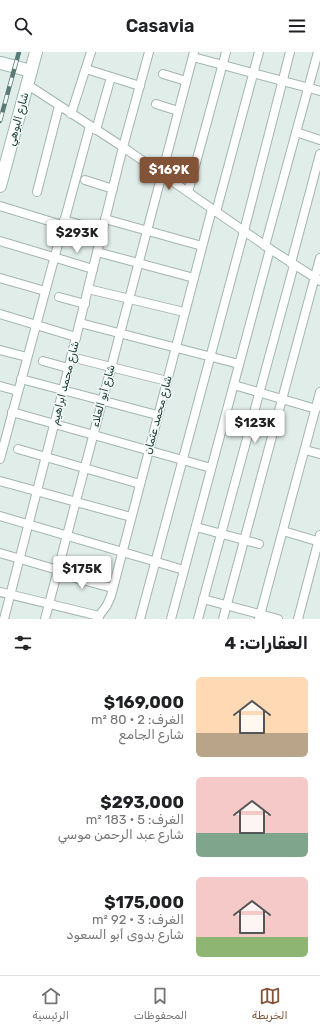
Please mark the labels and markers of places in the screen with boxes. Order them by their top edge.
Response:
pin: $169K [141,157,197,191]
pin: $293K [49,220,105,254]
pin: $123K [227,410,283,444]
pin: $175K [54,556,110,590]

